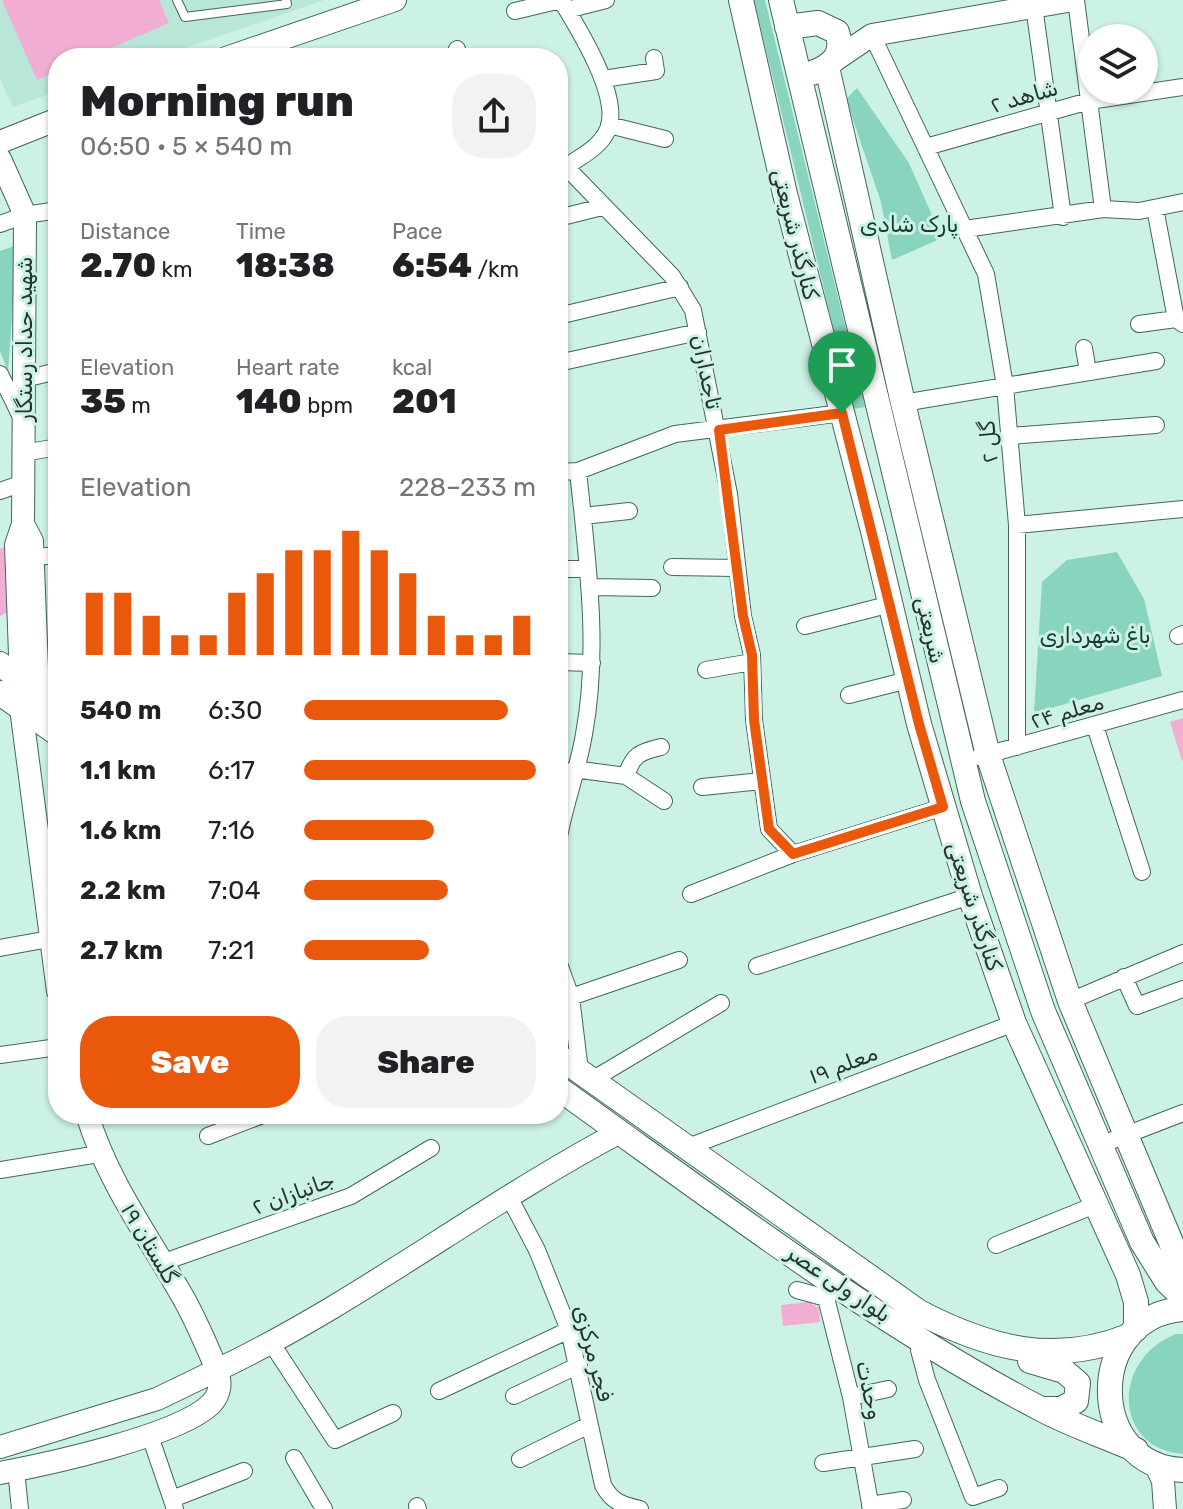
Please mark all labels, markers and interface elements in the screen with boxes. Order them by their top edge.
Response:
map controls [1078,24,1158,104]
button: layers [1078,24,1158,104]
button: share [452,74,536,158]
street label: شاهد ۲ [987,74,1061,119]
text: Morning run [80,75,354,127]
text: 06:50 · 5 × 540 m [80,131,292,162]
street label: کنارگذر شریعتی [766,166,825,303]
park label: پارک شادی [860,211,958,239]
text: Distance [80,218,170,245]
text: Time [236,218,286,245]
text: Pace [392,218,443,245]
text: 2.70 [80,245,156,286]
text: 18:38 [236,245,335,286]
text: 6:54 [392,245,472,286]
street label: شهید حداد رستگار [11,256,38,424]
text: km [156,256,193,283]
text: /km [472,256,519,283]
pin [808,331,876,413]
street label: تاجداران [685,332,728,412]
icon: arrive [820,343,864,387]
text: Elevation [80,354,174,381]
text: Heart rate [236,354,340,381]
text: kcal [392,354,432,381]
text: 35 [80,381,126,422]
text: 140 [236,381,302,422]
text: 201 [392,381,457,422]
text: m [126,392,151,419]
text: bpm [302,392,353,419]
street label: گل ۲ [973,420,1004,464]
text: Elevation [80,472,191,503]
text: 228–233 m [399,472,536,503]
street label: شریعتی [910,594,951,666]
park label: باغ شهرداری [1039,622,1151,650]
street label: معلم ۲۴ [1027,688,1107,736]
text: 540 m [80,695,162,726]
text: 6:30 [208,695,262,726]
text: 1.1 km [80,755,156,786]
text: 6:17 [208,755,255,786]
text: 1.6 km [80,815,162,846]
text: 7:16 [208,815,255,846]
street label: کنارگذر شریعتی [941,838,1008,974]
text: 2.2 km [80,875,166,906]
text: 7:04 [208,875,261,906]
text: 2.7 km [80,935,163,966]
text: 7:21 [208,935,254,966]
button: Save [80,1016,300,1108]
button: Share [316,1016,536,1108]
street label: معلم ۱۹ [805,1039,882,1091]
street label: جانبازان ۲ [248,1166,338,1221]
street label: گلستان ۱۹ [115,1198,184,1288]
street label: بلوار ولی عصر [780,1238,896,1328]
street label: فجر مرکزی [568,1302,619,1404]
street label: وحدت [850,1358,889,1422]

